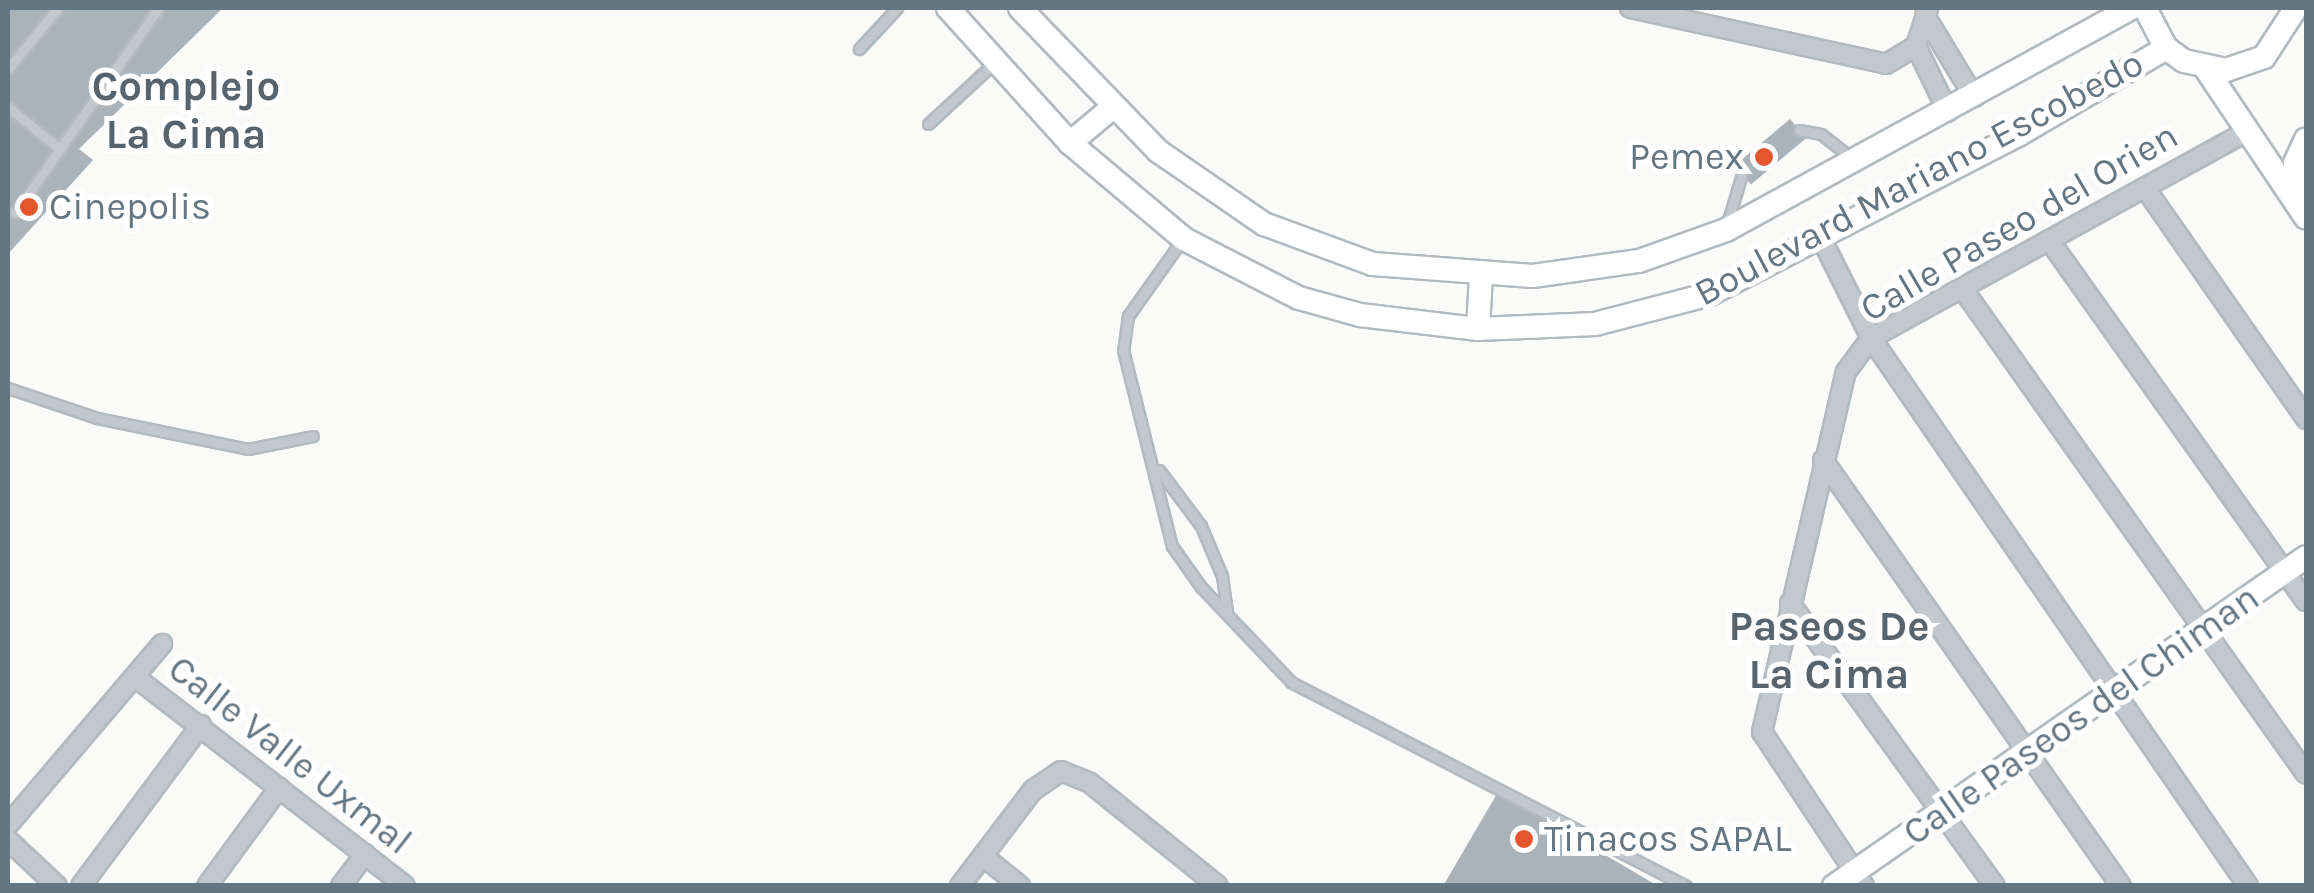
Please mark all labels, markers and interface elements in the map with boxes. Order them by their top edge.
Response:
street label: Boulevard Mariano Escobedo [1687,40,2151,316]
district label: Complejo La Cima [92,61,280,160]
street label: Calle Paseo del Orien [1852,113,2186,331]
place label: Pemex [1629,134,1744,180]
marker: Pemex [1753,146,1775,168]
place label: Cinepolis [49,184,211,230]
marker: Cinepolis [18,196,40,218]
street label: Calle Paseos del Chiman [1894,575,2268,855]
district label: Paseos De La Cima [1728,601,1930,700]
street label: Calle Valle Uxmal [159,646,421,864]
place label: Tinacos SAPAL [1544,816,1792,862]
marker: Tinacos SAPAL [1513,828,1535,850]

